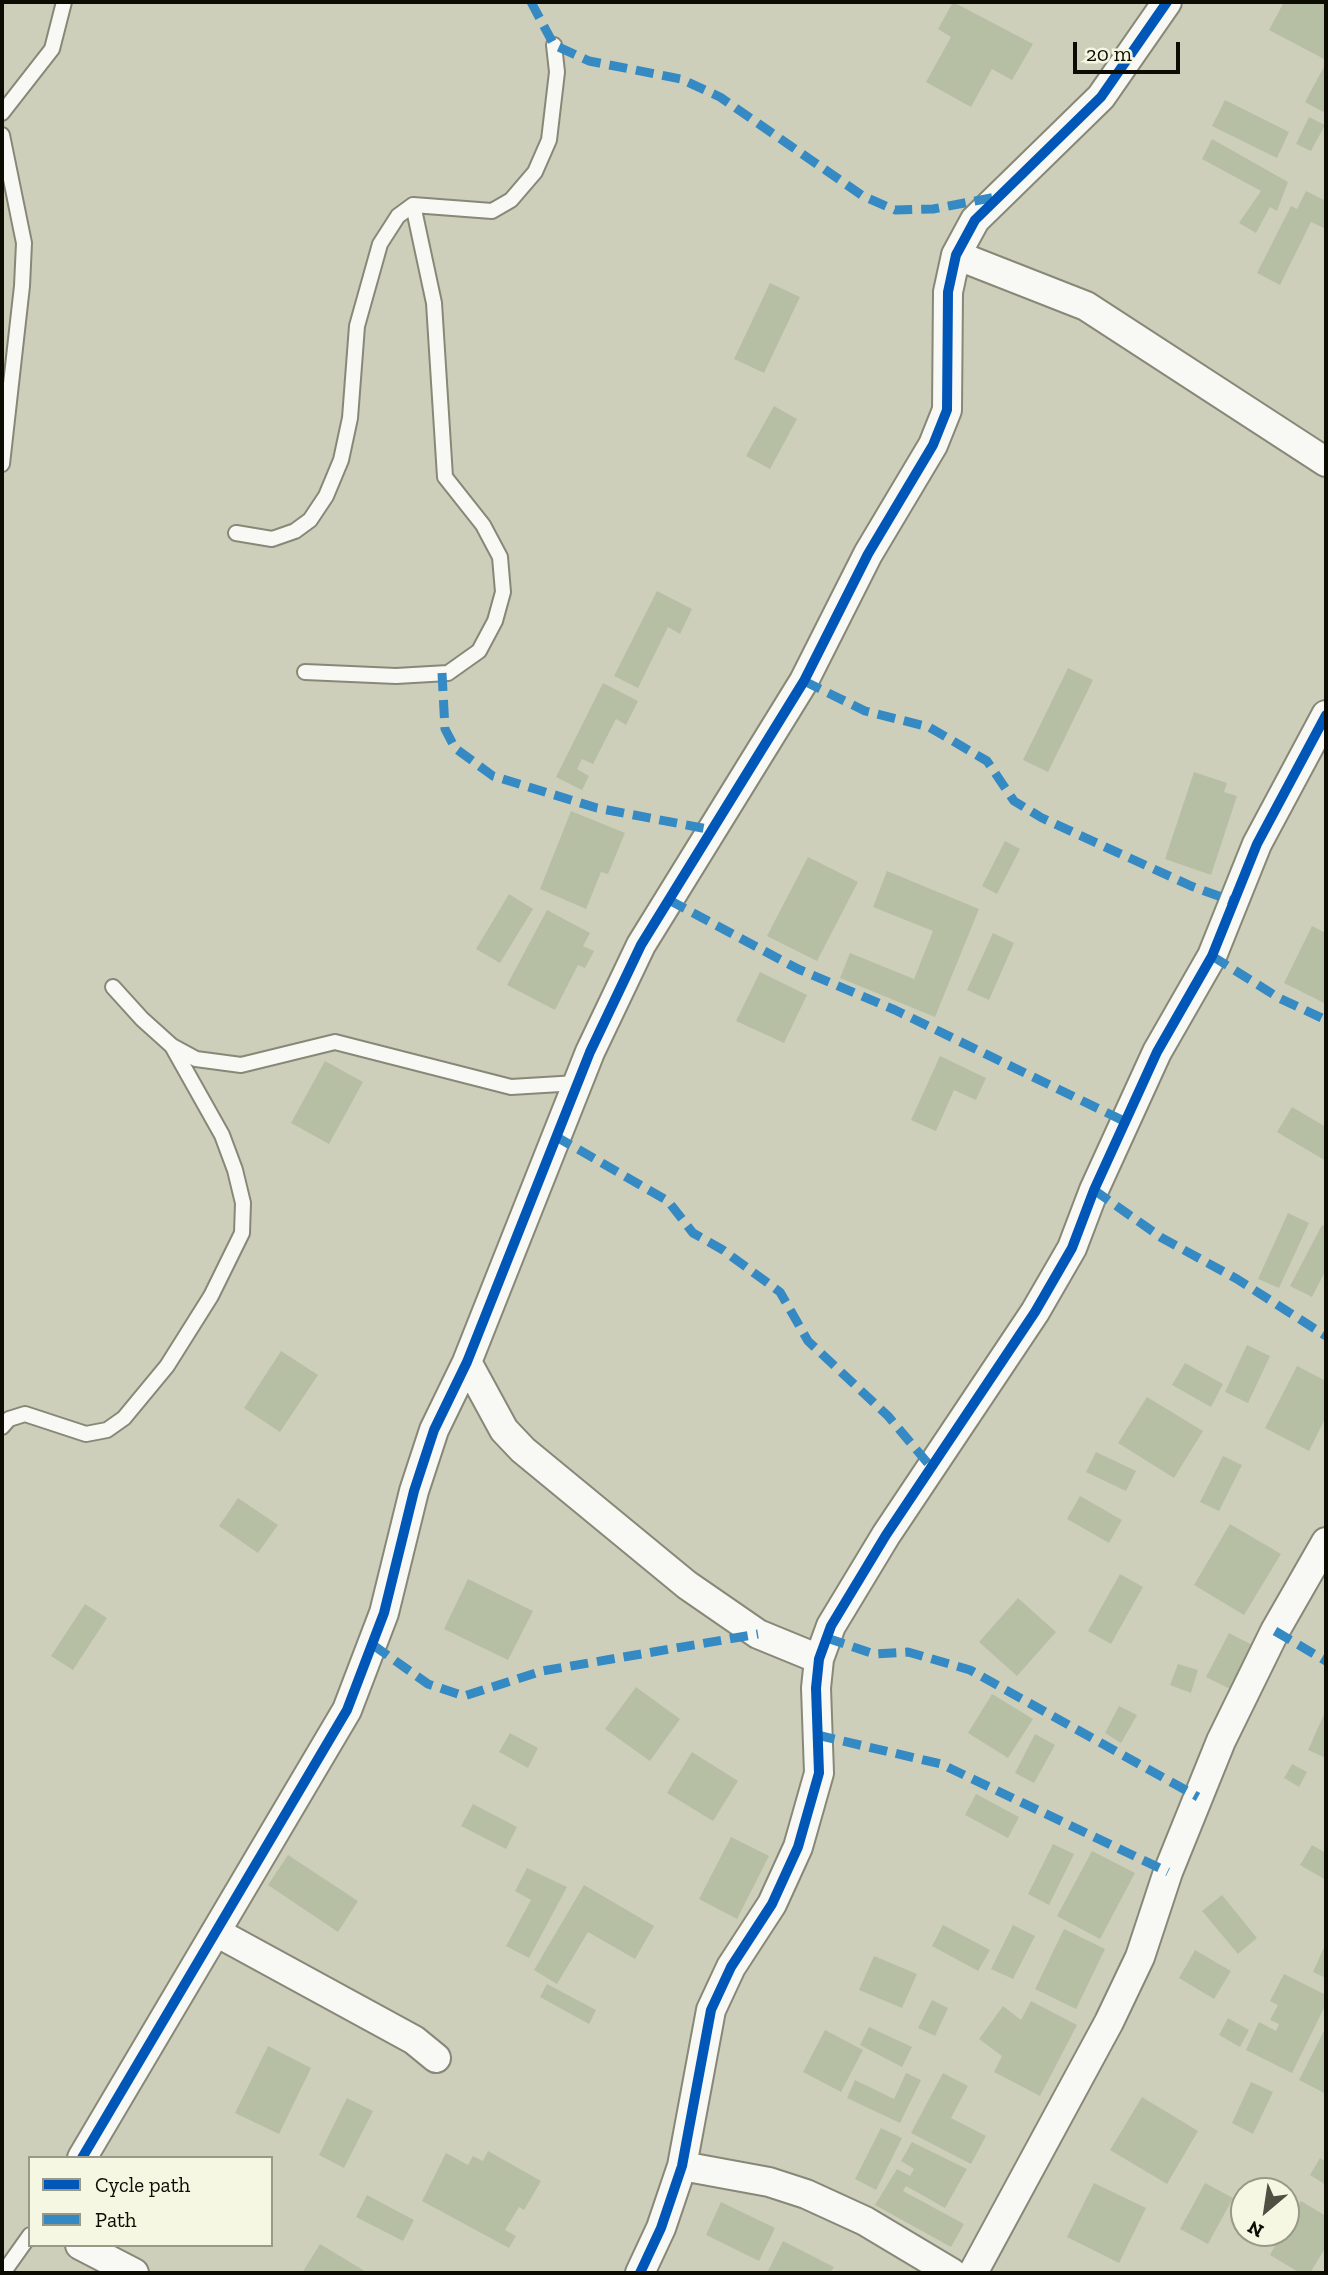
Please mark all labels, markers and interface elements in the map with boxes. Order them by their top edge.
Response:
scale bar [1076,28,1183,72]
text: 20 m [1086,41,1132,66]
legend [28,2156,273,2247]
text: Cycle path [95,2172,190,2197]
north arrow [1230,2177,1300,2247]
text: Path [95,2207,137,2232]
text: N [1244,2215,1267,2243]

